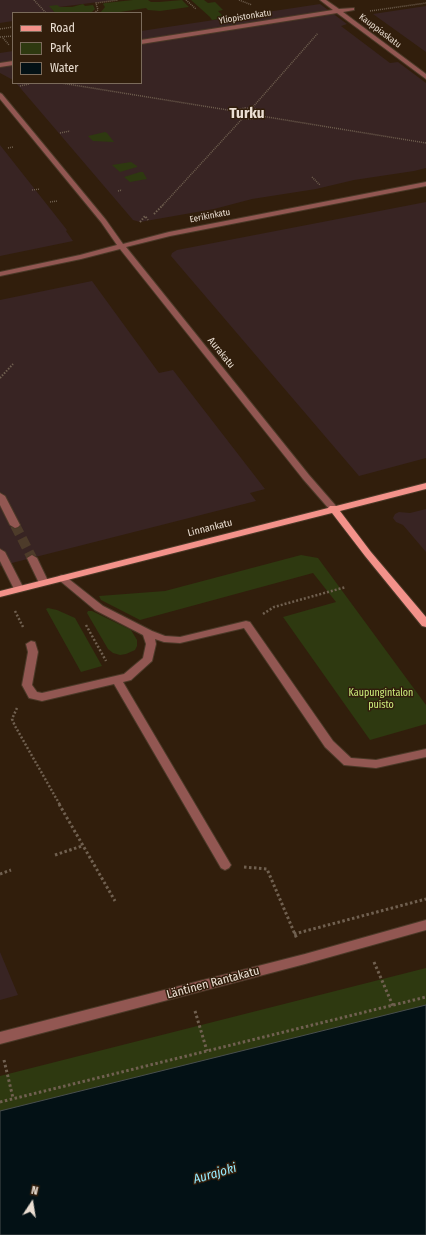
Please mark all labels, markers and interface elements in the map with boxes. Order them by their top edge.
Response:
street label: Yliopistonkatu [218,8,272,26]
legend [12,12,142,84]
street label: Kauppiaskatu [357,12,403,50]
text: Road [50,21,75,35]
text: Park [50,41,71,55]
text: Water [50,61,78,75]
district label: Turku [229,105,265,123]
street label: Eerikinkatu [189,207,231,225]
street label: Aurakatu [205,335,237,371]
street label: Linnankatu [186,517,234,539]
park label: Kaupungintalon puisto [349,687,413,710]
street label: Läntinen Rantakatu [165,964,261,1002]
water label: Aurajoki [192,1160,238,1188]
north arrow [12,1183,52,1223]
text: N [30,1184,39,1198]

